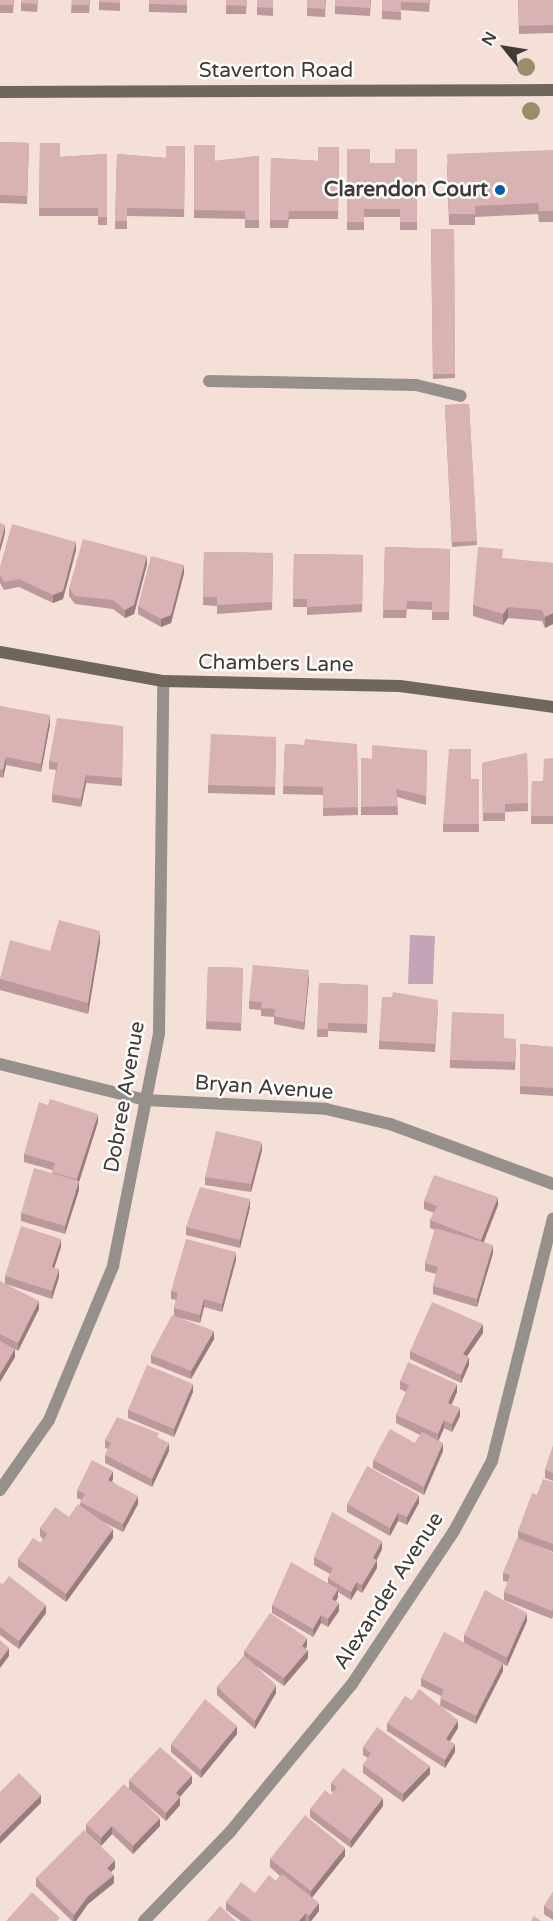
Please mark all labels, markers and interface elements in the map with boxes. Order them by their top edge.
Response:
north arrow [475,18,535,78]
text: N [478,28,501,50]
street label: Staverton Road [199,58,353,84]
place label: Clarendon Court [324,177,488,203]
marker: Clarendon Court [493,183,507,197]
street label: Chambers Lane [198,650,354,678]
street label: Dobree Avenue [99,1019,151,1175]
street label: Bryan Avenue [194,1071,334,1105]
street label: Alexander Avenue [329,1508,449,1674]

